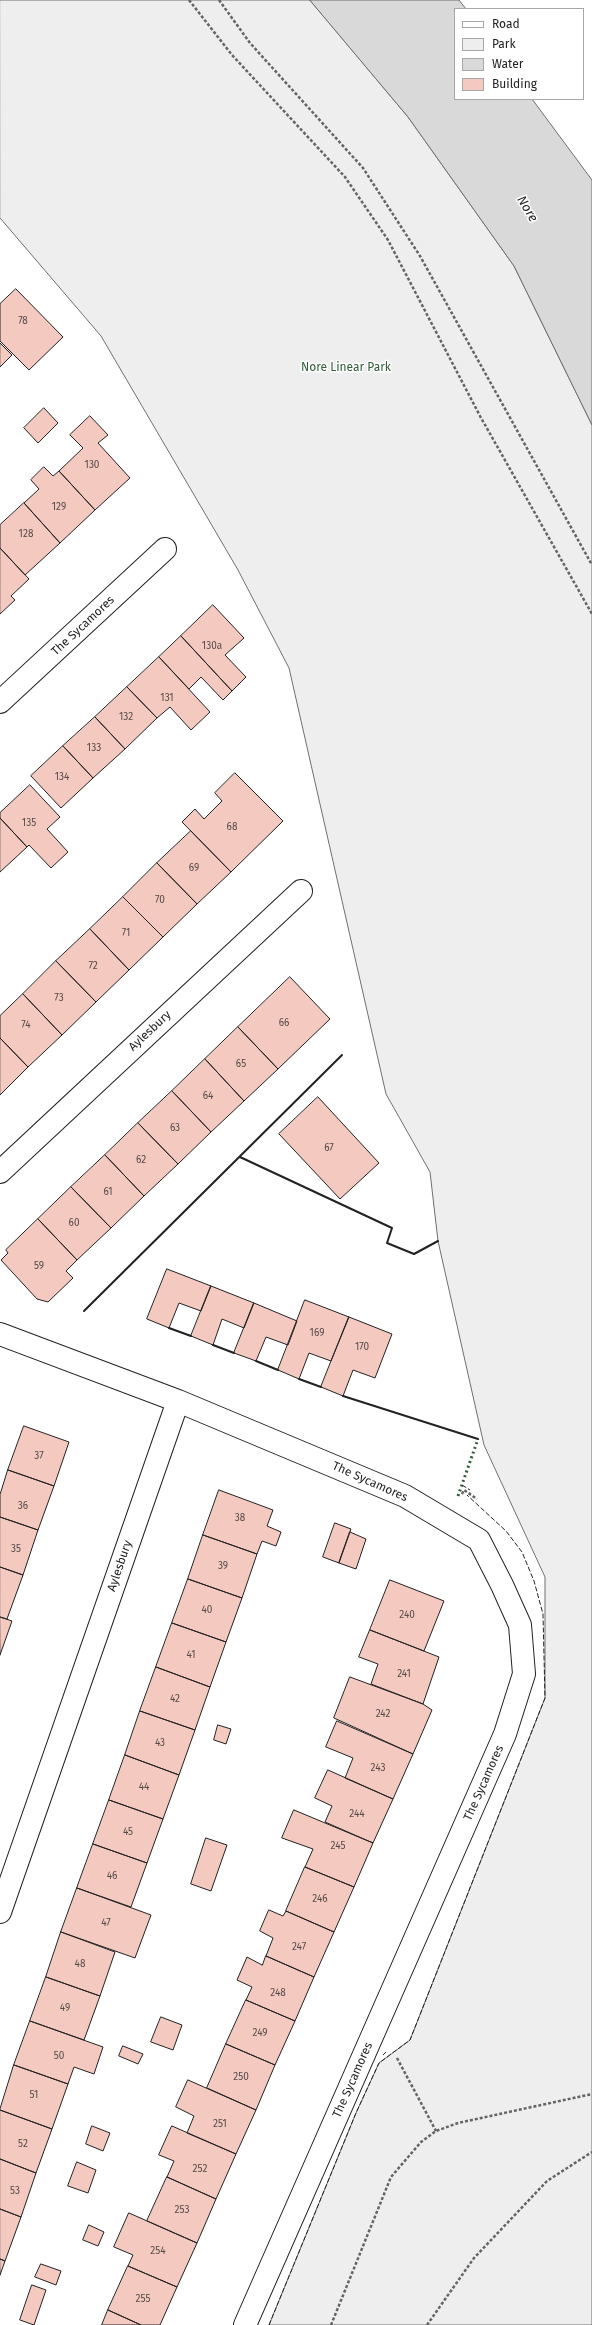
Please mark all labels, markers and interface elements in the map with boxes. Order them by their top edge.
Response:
legend [454,8,584,100]
text: Road [492,17,520,31]
text: Park [492,37,516,51]
text: Water [492,57,523,71]
text: Building [492,77,537,91]
water label: Nore [513,193,541,225]
house number: 78 [18,315,28,327]
park label: Nore Linear Park [301,361,391,375]
house number: 130 [85,459,99,471]
house number: 129 [52,501,66,513]
house number: 128 [19,528,33,540]
street label: The Sycamores [48,593,118,659]
house number: 130a [202,640,222,652]
house number: 131 [160,692,174,704]
house number: 132 [119,711,133,723]
house number: 133 [87,742,101,754]
house number: 134 [55,771,69,783]
house number: 135 [22,817,36,829]
house number: 68 [227,821,237,833]
house number: 69 [189,862,199,874]
house number: 70 [155,894,165,906]
house number: 71 [122,927,130,939]
house number: 72 [88,960,98,972]
house number: 73 [54,992,64,1004]
street label: Aylesbury [126,1008,174,1054]
house number: 66 [279,1017,289,1029]
house number: 74 [21,1019,31,1031]
house number: 65 [236,1058,246,1070]
house number: 64 [203,1090,213,1102]
house number: 63 [170,1122,180,1134]
house number: 67 [324,1142,334,1154]
house number: 62 [136,1154,146,1166]
house number: 61 [103,1186,113,1198]
house number: 60 [69,1217,79,1229]
house number: 59 [34,1260,44,1272]
house number: 169 [310,1327,324,1339]
house number: 170 [355,1341,369,1353]
house number: 37 [34,1450,44,1462]
street label: The Sycamores [330,1459,410,1505]
house number: 36 [18,1500,28,1512]
house number: 38 [235,1512,245,1524]
street label: Aylesbury [105,1539,135,1593]
house number: 35 [11,1543,21,1555]
house number: 39 [218,1560,228,1572]
house number: 40 [202,1604,212,1616]
house number: 240 [399,1609,415,1621]
house number: 41 [186,1649,196,1661]
house number: 241 [397,1668,411,1680]
house number: 42 [170,1693,180,1705]
house number: 242 [376,1708,390,1720]
house number: 43 [155,1737,165,1749]
street label: The Sycamores [461,1743,507,1823]
house number: 243 [371,1762,385,1774]
house number: 44 [139,1781,149,1793]
house number: 244 [349,1808,365,1820]
house number: 45 [123,1826,133,1838]
house number: 245 [331,1840,345,1852]
house number: 46 [107,1870,117,1882]
house number: 246 [312,1893,328,1905]
house number: 47 [101,1917,111,1929]
house number: 247 [292,1941,306,1953]
house number: 48 [75,1958,85,1970]
house number: 248 [270,1987,286,1999]
house number: 49 [60,2002,70,2014]
house number: 249 [252,2027,268,2039]
street label: The Sycamores [330,2040,376,2120]
house number: 50 [54,2050,64,2062]
house number: 250 [233,2071,249,2083]
house number: 51 [30,2089,38,2101]
house number: 251 [213,2118,227,2130]
house number: 52 [18,2138,28,2150]
house number: 252 [193,2163,207,2175]
house number: 53 [10,2185,20,2197]
house number: 253 [175,2204,189,2216]
house number: 254 [150,2245,166,2257]
house number: 255 [136,2293,150,2305]

